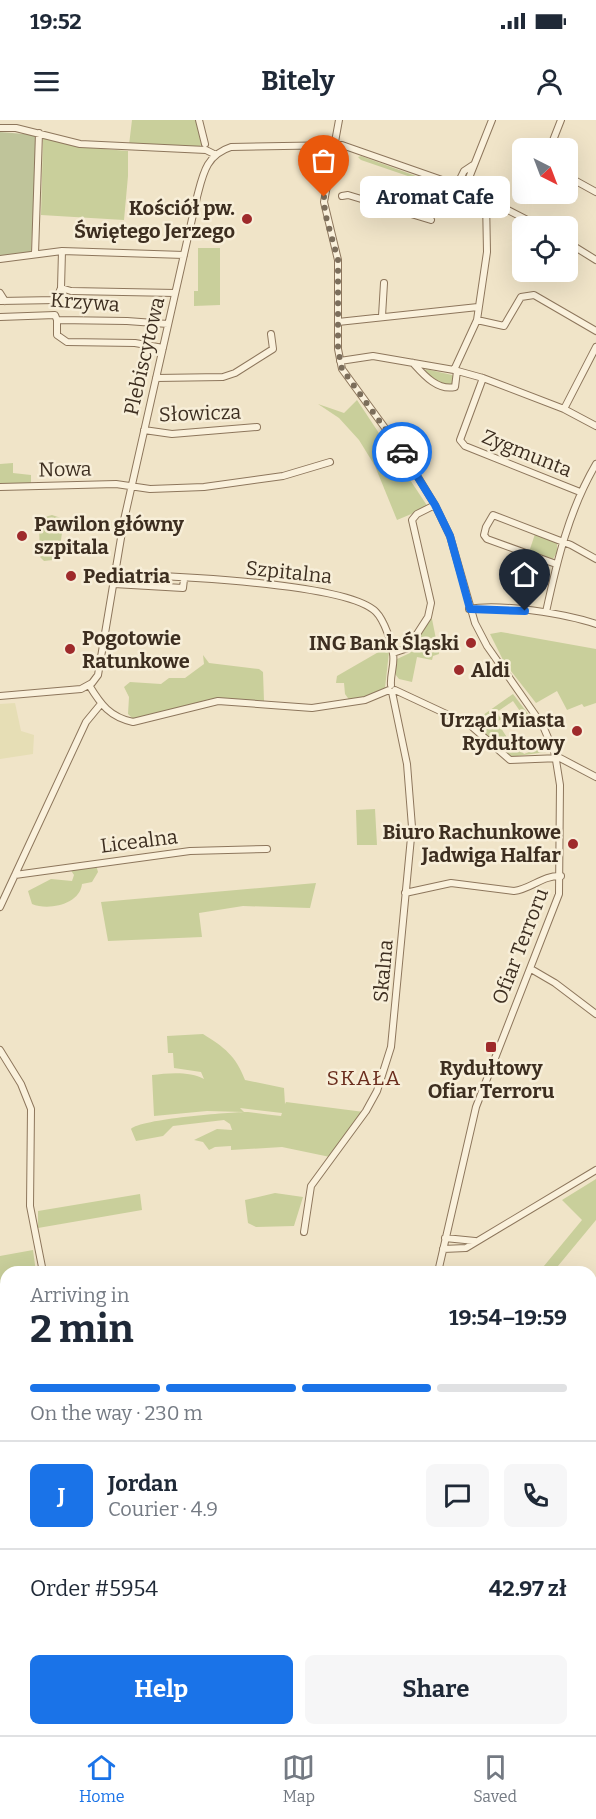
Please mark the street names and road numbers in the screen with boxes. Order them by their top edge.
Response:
street label: Krzywa [49,288,121,316]
street label: Plebiscytowa [119,294,169,418]
street label: Słowicza [158,400,242,426]
street label: Zygmunta [478,424,576,482]
street label: Nowa [38,457,92,481]
street label: Szpitalna [245,556,333,588]
street label: Licealna [99,824,179,858]
street label: Ofiar Terroru [487,885,553,1007]
street label: Skalna [368,938,398,1003]

